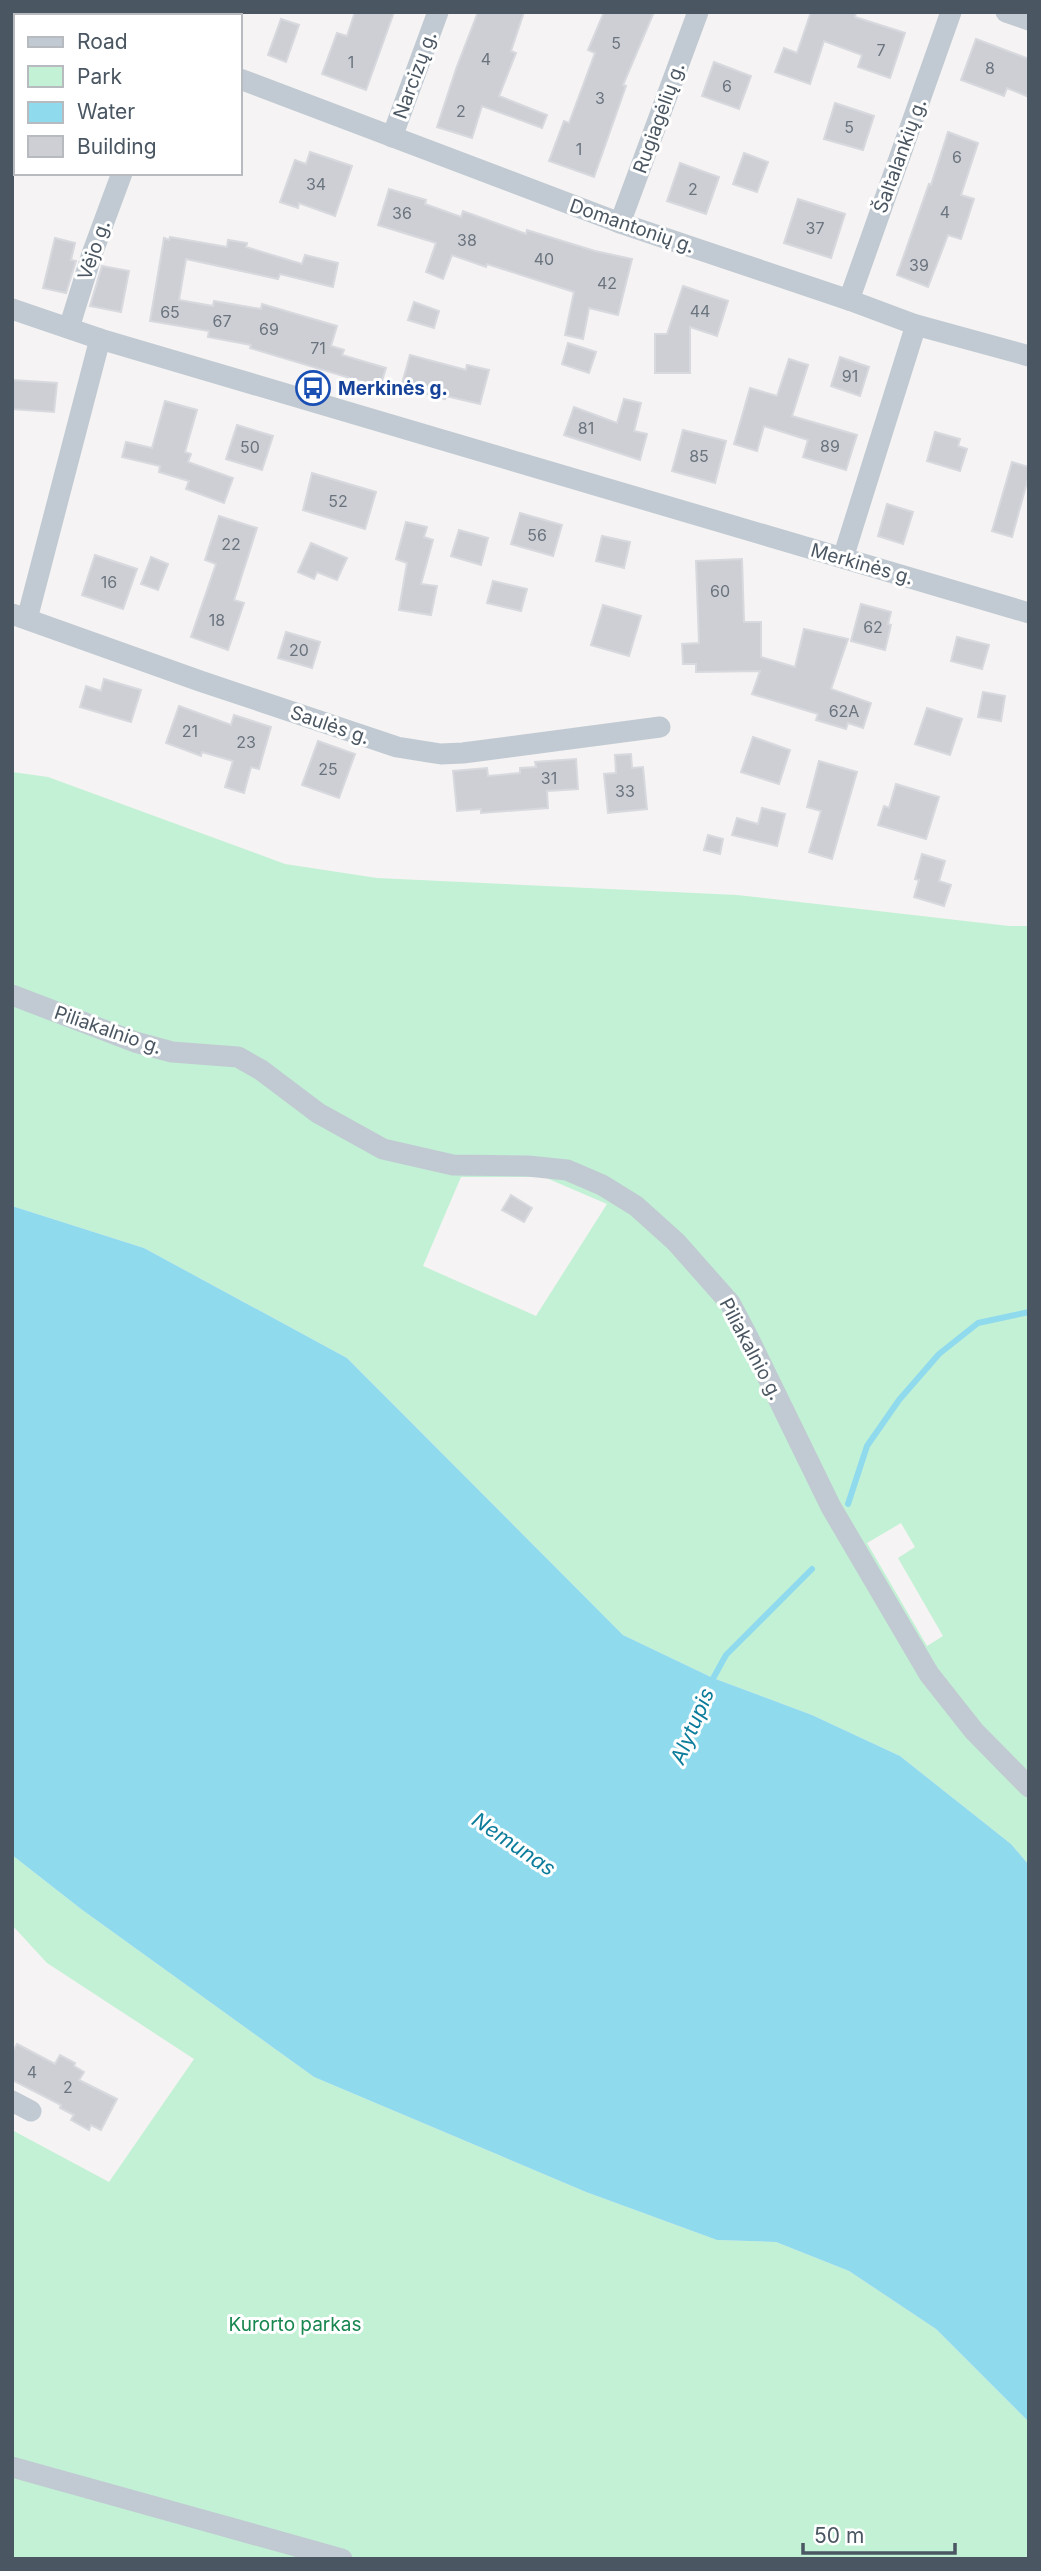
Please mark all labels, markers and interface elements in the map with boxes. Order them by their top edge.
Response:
legend [14,14,242,175]
street label: Narcizų g. [389,28,441,122]
text: Road [77,29,128,54]
house number: 5 [611,33,621,53]
house number: 7 [876,40,886,60]
house number: 4 [481,49,491,69]
house number: 1 [348,52,354,72]
house number: 8 [985,58,995,78]
street label: Rugiagėlių g. [628,60,690,176]
text: Park [77,64,122,89]
house number: 6 [722,76,732,96]
house number: 3 [595,88,605,108]
street label: Šaltalankių g. [869,96,931,216]
text: Water [77,99,135,124]
house number: 2 [456,101,466,121]
house number: 5 [844,117,854,137]
text: Building [77,134,157,159]
house number: 1 [576,139,582,159]
house number: 6 [952,147,962,167]
house number: 34 [306,174,326,194]
house number: 2 [688,179,698,199]
street label: Domantonių g. [567,194,697,258]
house number: 4 [940,202,950,222]
house number: 36 [392,203,412,223]
street label: Vėjo g. [73,217,115,283]
house number: 37 [806,218,824,238]
house number: 38 [457,230,477,250]
house number: 40 [534,249,554,269]
house number: 39 [909,255,929,275]
house number: 42 [597,273,617,293]
house number: 44 [690,301,710,321]
house number: 65 [160,302,180,322]
house number: 67 [213,311,231,331]
house number: 69 [259,319,279,339]
house number: 71 [310,338,326,358]
house number: 91 [842,366,858,386]
bus stop icon: Merkinės g. [294,369,332,407]
place label: Merkinės g. [338,377,448,400]
house number: 81 [578,418,594,438]
house number: 89 [820,436,840,456]
house number: 50 [240,437,260,457]
house number: 85 [689,446,709,466]
house number: 52 [328,491,348,511]
house number: 56 [527,525,547,545]
house number: 22 [221,534,241,554]
street label: Merkinės g. [808,538,916,590]
house number: 16 [101,572,117,592]
house number: 60 [710,581,730,601]
house number: 18 [209,610,225,630]
house number: 62 [863,617,883,637]
house number: 20 [289,640,309,660]
street label: Saulės g. [287,701,373,749]
house number: 62A [829,701,859,721]
house number: 21 [182,721,198,741]
house number: 23 [236,732,256,752]
house number: 25 [318,759,338,779]
house number: 31 [541,768,557,788]
house number: 33 [615,781,635,801]
street label: Piliakalnio g. [51,1001,165,1059]
street label: Piliakalnio g. [715,1294,787,1404]
water label: Alytupis [664,1684,719,1769]
water label: Nemunas [468,1807,560,1881]
house number: 4 [27,2062,37,2082]
house number: 2 [63,2077,73,2097]
park label: Kurorto parkas [229,2313,361,2336]
scale bar [803,2512,955,2556]
text: 50 m [814,2523,864,2548]

